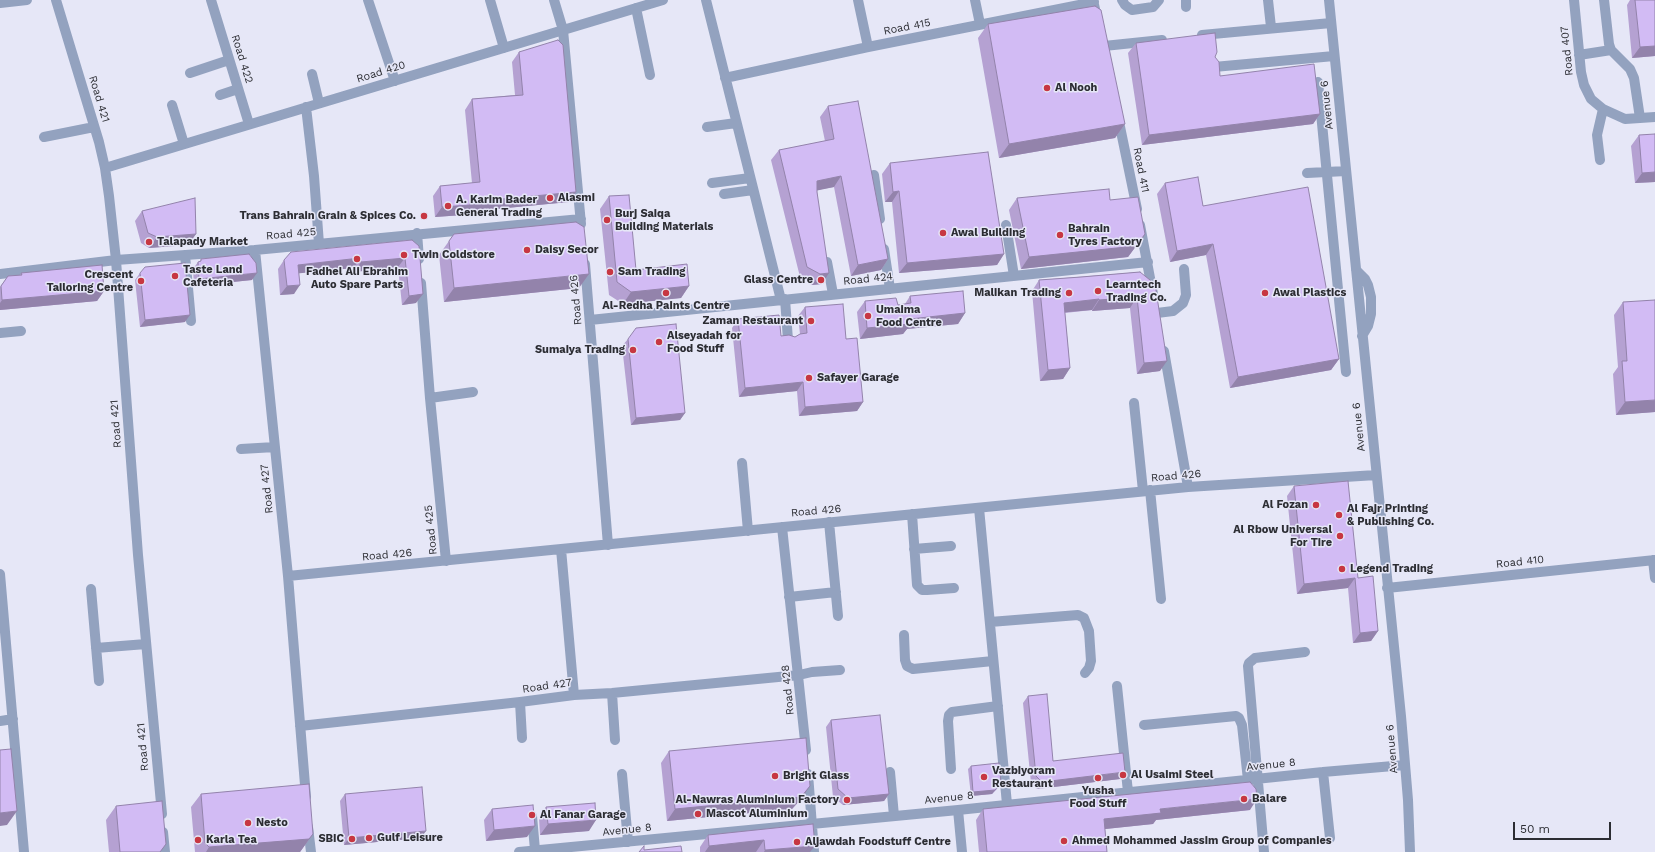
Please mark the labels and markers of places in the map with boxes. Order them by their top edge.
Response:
place label: Al Nooh [1055,81,1097,95]
marker: Al Nooh [1042,83,1052,93]
place label: Alasmi [558,191,595,205]
place label: A. Karim Bader General Trading [456,193,542,219]
marker: Alasmi [545,193,555,203]
marker: A. Karim Bader General Trading [443,201,453,211]
place label: Burj Saiqa Building Materials [615,207,713,233]
place label: Trans Bahrain Grain & Spices Co. [239,209,416,223]
marker: Trans Bahrain Grain & Spices Co. [419,211,429,221]
marker: Burj Saiqa Building Materials [602,215,612,225]
place label: Bahrain Tyres Factory [1068,222,1142,248]
place label: Awal Building [951,226,1025,240]
marker: Awal Building [938,228,948,238]
marker: Bahrain Tyres Factory [1055,230,1065,240]
place label: Talapady Market [157,235,248,249]
marker: Talapady Market [144,237,154,247]
place label: Daisy Secor [535,243,598,257]
marker: Daisy Secor [522,245,532,255]
place label: Twin Coldstore [412,248,495,262]
marker: Twin Coldstore [399,250,409,260]
marker: Fadhel Ali Ebrahim Auto Spare Parts [352,254,362,264]
place label: Taste Land Cafeteria [183,263,242,289]
place label: Fadhel Ali Ebrahim Auto Spare Parts [306,265,408,291]
place label: Sam Trading [618,265,685,279]
marker: Sam Trading [605,267,615,277]
place label: Crescent Tailoring Centre [46,268,133,294]
marker: Taste Land Cafeteria [170,271,180,281]
place label: Glass Centre [744,273,813,287]
marker: Glass Centre [816,275,826,285]
marker: Crescent Tailoring Centre [136,276,146,286]
place label: Learntech Trading Co. [1106,278,1167,304]
place label: Malikan Trading [974,286,1061,300]
marker: Learntech Trading Co. [1093,286,1103,296]
place label: Awal Plastics [1273,286,1346,300]
marker: Al-Redha Paints Centre [661,288,671,298]
marker: Malikan Trading [1064,288,1074,298]
marker: Awal Plastics [1260,288,1270,298]
place label: Al-Redha Paints Centre [602,299,730,313]
place label: Umaima Food Centre [876,303,942,329]
marker: Umaima Food Centre [863,311,873,321]
place label: Zaman Restaurant [703,314,803,328]
marker: Zaman Restaurant [806,316,816,326]
place label: Alseyadah for Food Stuff [667,329,742,355]
marker: Alseyadah for Food Stuff [654,337,664,347]
place label: Sumaiya Trading [535,343,625,357]
marker: Sumaiya Trading [628,345,638,355]
place label: Safayer Garage [817,371,899,385]
marker: Safayer Garage [804,373,814,383]
place label: Al Fozan [1262,498,1308,512]
marker: Al Fozan [1311,500,1321,510]
place label: Al Fajr Printing & Publishing Co. [1347,502,1434,528]
marker: Al Fajr Printing & Publishing Co. [1334,510,1344,520]
place label: Al Rbow Universal For Tire [1233,523,1332,549]
marker: Al Rbow Universal For Tire [1335,531,1345,541]
place label: Legend Trading [1350,562,1433,576]
marker: Legend Trading [1337,564,1347,574]
place label: Vazbiyoram Restaurant [992,764,1055,790]
place label: Al Usaimi Steel [1131,768,1213,782]
place label: Bright Glass [783,769,849,783]
marker: Al Usaimi Steel [1118,770,1128,780]
marker: Bright Glass [770,771,780,781]
marker: Vazbiyoram Restaurant [979,772,989,782]
marker: Yusha Food Stuff [1093,773,1103,783]
place label: Yusha Food Stuff [1069,784,1127,810]
place label: Balare [1252,792,1287,806]
place label: Al-Nawras Aluminium Factory [676,793,839,807]
marker: Balare [1239,794,1249,804]
marker: Al-Nawras Aluminium Factory [842,795,852,805]
place label: Mascot Aluminium [706,807,808,821]
place label: Al Fanar Garage [540,808,626,822]
marker: Mascot Aluminium [693,809,703,819]
marker: Al Fanar Garage [527,810,537,820]
place label: Nesto [256,816,288,830]
marker: Nesto [243,818,253,828]
place label: Gulf Leisure [377,831,443,845]
place label: SBIC [318,832,344,846]
place label: Karla Tea [206,833,257,847]
marker: Gulf Leisure [364,833,374,843]
marker: SBIC [347,834,357,844]
place label: Ahmed Mohammed Jassim Group of Companies [1072,834,1332,848]
marker: Karla Tea [193,835,203,845]
place label: Aljawdah Foodstuff Centre [805,835,951,849]
marker: Ahmed Mohammed Jassim Group of Companies [1059,836,1069,846]
marker: Aljawdah Foodstuff Centre [792,837,802,847]

